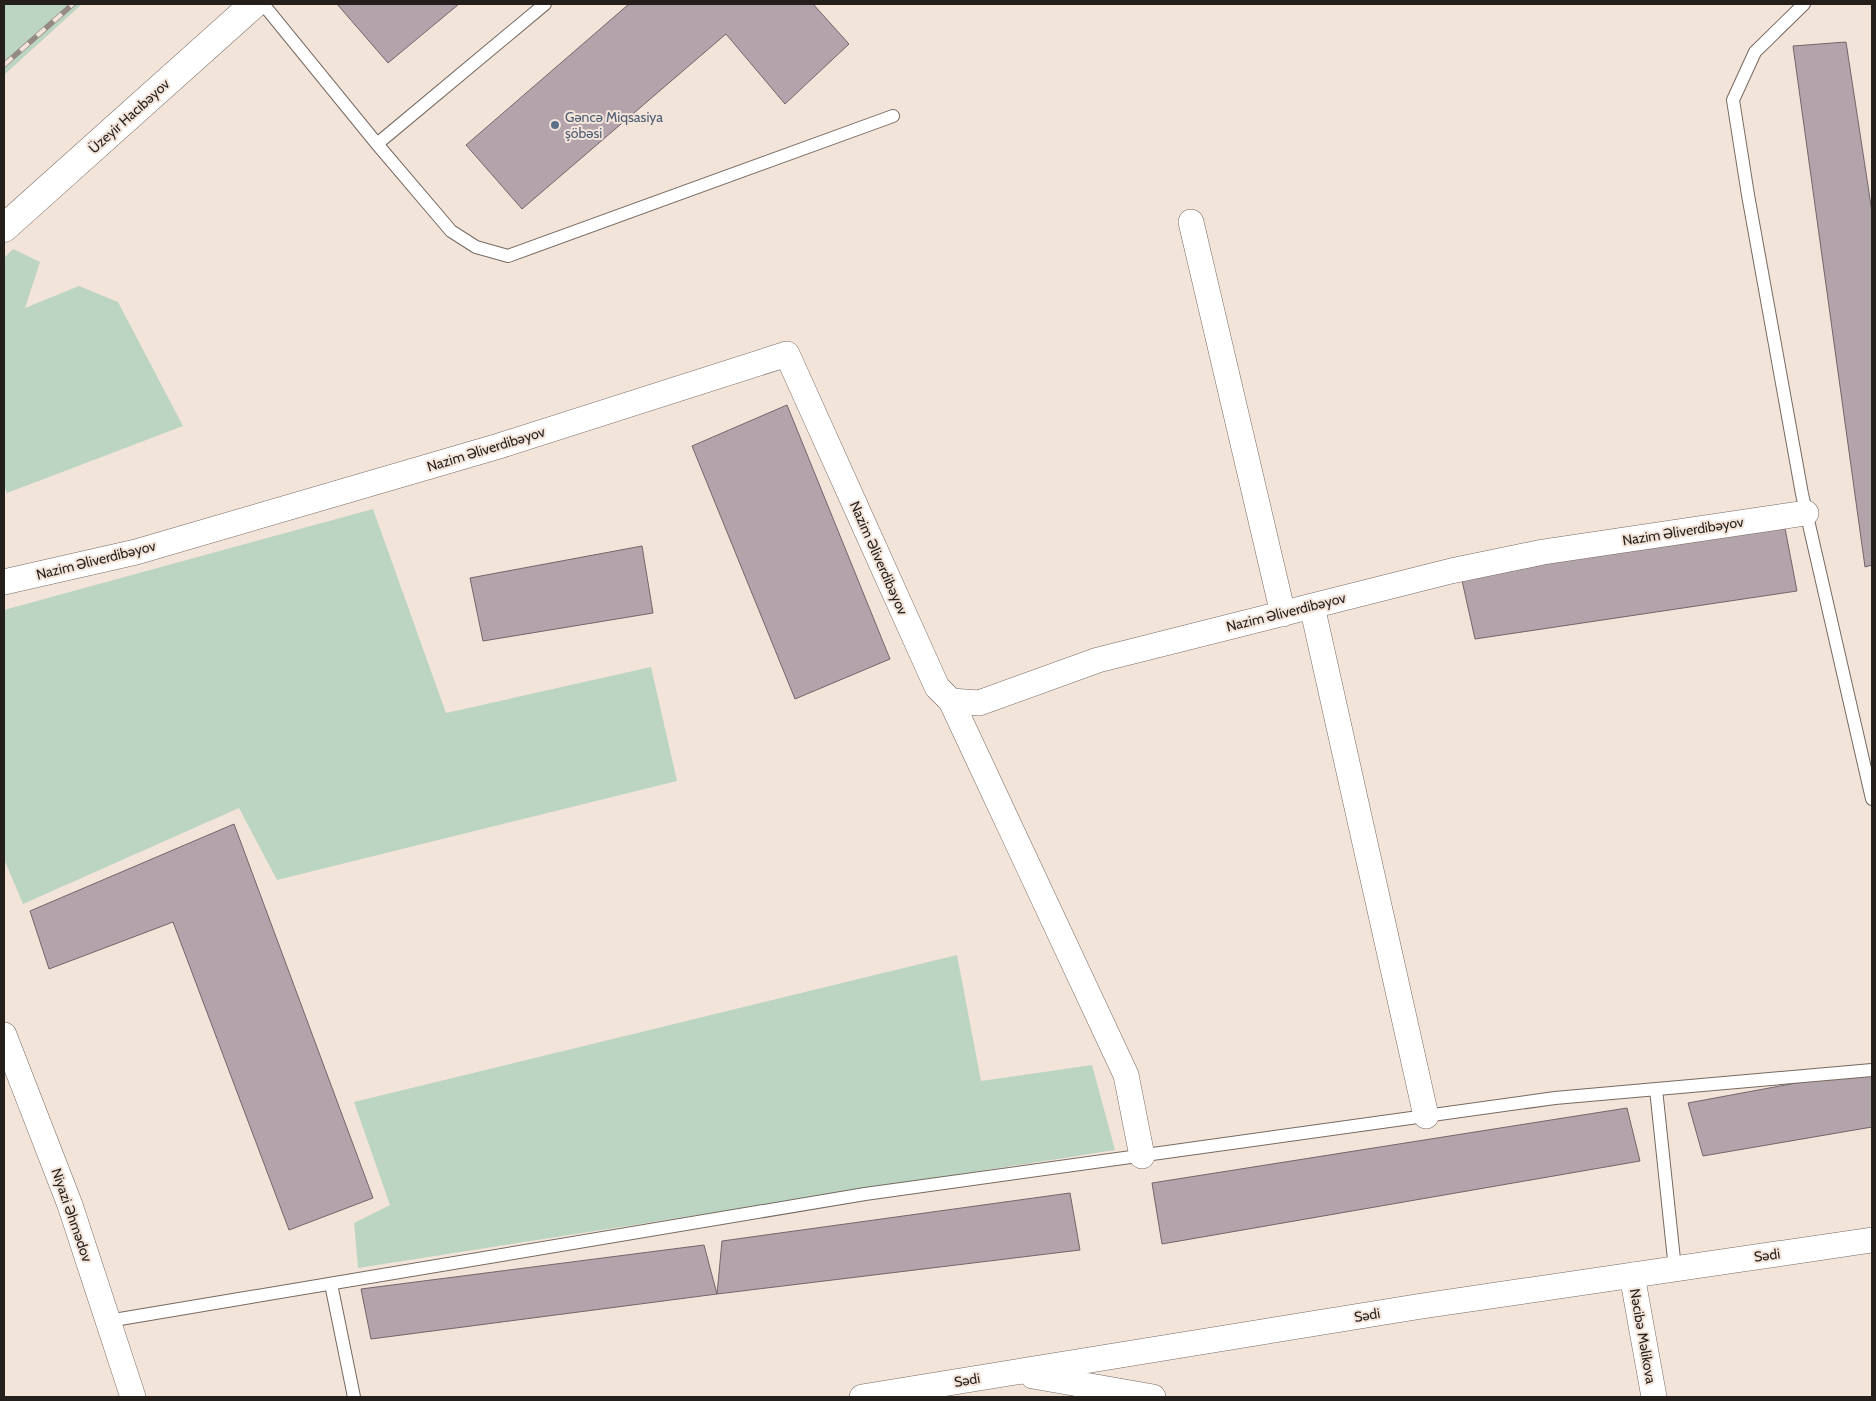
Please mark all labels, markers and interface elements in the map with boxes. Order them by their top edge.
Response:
street label: Üzeyir Hacıbəyov [85,75,173,157]
place label: Gəncə Miqsasiya şöbəsi [565,108,663,142]
marker: Gəncə Miqsasiya şöbəsi [549,119,561,131]
street label: Nazim Əliverdibəyov [425,422,547,476]
street label: Nazim Əliverdibəyov [846,498,912,618]
street label: Nazim Əliverdibəyov [1621,512,1745,549]
street label: Nazim Əliverdibəyov [34,536,158,584]
street label: Nazim Əliverdibəyov [1224,588,1348,636]
street label: Niyazi Əhmədov [48,1166,97,1264]
street label: Sədi [1753,1244,1781,1266]
street label: Nəcibə Məlikova [1626,1287,1660,1385]
street label: Sədi [1353,1304,1381,1326]
street label: Sədi [953,1369,981,1391]

